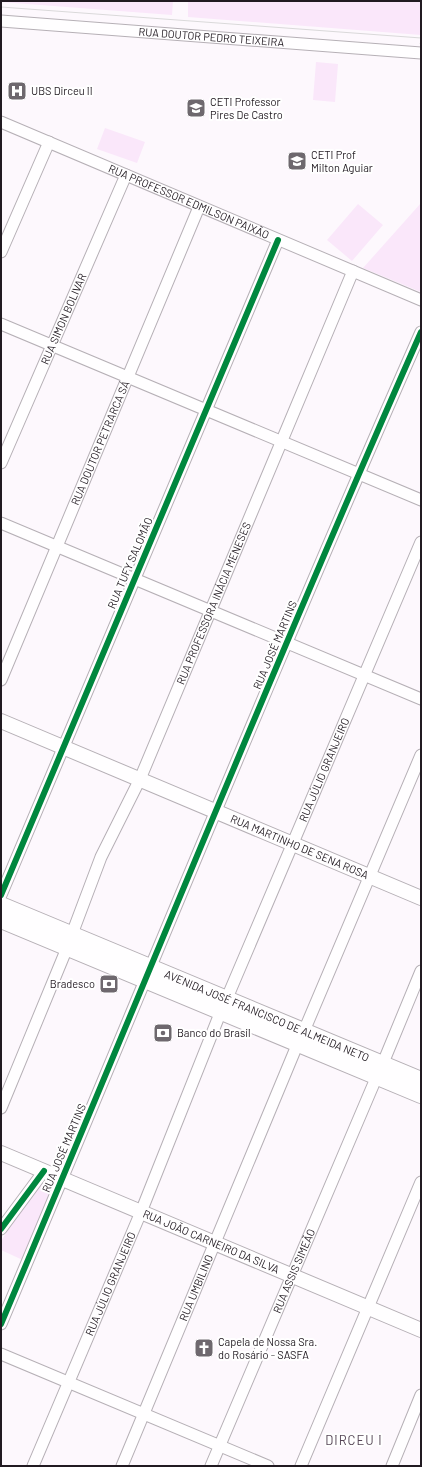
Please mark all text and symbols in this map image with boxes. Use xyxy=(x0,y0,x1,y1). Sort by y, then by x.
street label: RUA DOUTOR PEDRO TEIXEIRA xyxy=(138,24,285,49)
hospital icon: UBS Dirceu II xyxy=(6,80,28,102)
place label: UBS Dirceu II xyxy=(31,84,93,97)
place label: CETI Professor Pires De Castro xyxy=(210,95,283,121)
school or university icon: CETI Professor Pires De Castro xyxy=(185,97,207,119)
place label: CETI Prof Milton Aguiar xyxy=(311,148,373,174)
school or university icon: CETI Prof Milton Aguiar xyxy=(286,150,308,172)
street label: RUA PROFESSOR EDMILSON PAIXÃO xyxy=(107,161,272,241)
street label: RUA SIMON BOLIVAR xyxy=(38,271,89,366)
street label: RUA DOUTOR PETRARCA SÁ xyxy=(68,378,132,507)
street label: RUA TUFY SALOMÃO xyxy=(104,515,155,611)
street label: RUA PROFESSORA INÁCIA MENESES xyxy=(173,520,253,686)
street label: RUA JOSÉ MARTINS xyxy=(250,598,299,691)
street label: RUA JÚLIO GRANJEIRO xyxy=(296,715,352,824)
street label: RUA MARTINHO DE SENA ROSA xyxy=(229,812,371,881)
street label: AVENIDA JOSÉ FRANCISCO DE ALMEIDA NETO xyxy=(163,967,371,1064)
bank icon: Bradesco xyxy=(98,973,120,995)
place label: Bradesco xyxy=(50,977,95,990)
bank icon: Banco do Brasil xyxy=(152,1022,174,1044)
place label: Banco do Brasil xyxy=(177,1026,251,1039)
street label: RUA JOSÉ MARTINS xyxy=(39,1101,88,1194)
street label: RUA JOÃO CARNEIRO DA SILVA xyxy=(141,1207,282,1276)
street label: RUA ASSIS SIMEÃO xyxy=(270,1226,317,1315)
street label: RUA JÚLIO GRANJEIRO xyxy=(82,1229,138,1338)
street label: RUA UMBILINO xyxy=(176,1252,215,1323)
place label: Capela de Nossa Sra. do Rosário - SASFA xyxy=(218,1335,317,1361)
church icon: Capela de Nossa Sra. do Rosário - SASFA xyxy=(193,1337,215,1359)
district label: DIRCEU I xyxy=(325,1432,383,1448)

